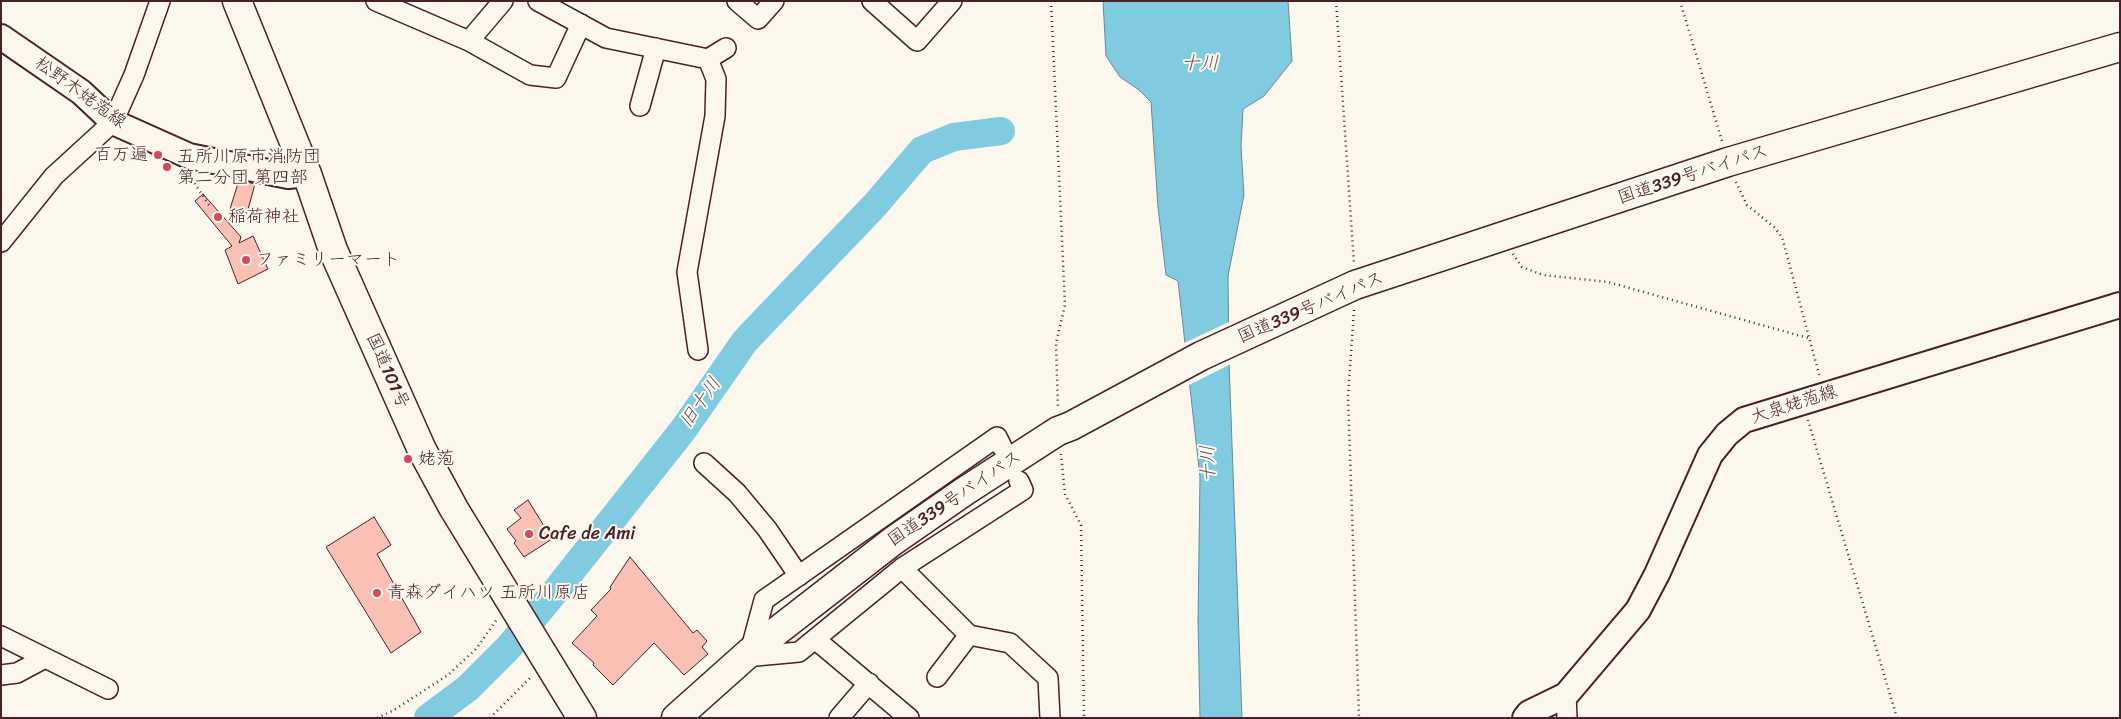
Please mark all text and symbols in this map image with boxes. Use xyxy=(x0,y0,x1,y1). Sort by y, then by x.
street label: 松野木姥萢線 xyxy=(30,53,130,133)
water label: 十川 xyxy=(1181,53,1219,75)
street label: 国道339号バイパス xyxy=(1615,140,1771,210)
place label: 百万遍 xyxy=(94,144,148,166)
place label: 五所川原市消防団 第二分団 第四部 xyxy=(177,146,321,188)
marker: 百万遍 xyxy=(152,149,164,161)
marker: 五所川原市消防団 第二分団 第四部 xyxy=(161,161,173,173)
place label: 稲荷神社 xyxy=(228,206,300,228)
marker: 稲荷神社 xyxy=(212,211,224,223)
place label: ファミリーマート xyxy=(256,249,400,271)
marker: ファミリーマート xyxy=(240,254,252,266)
street label: 国道339号バイパス xyxy=(1235,267,1387,349)
street label: 国道101号 xyxy=(361,330,413,412)
water label: 旧十川 xyxy=(675,373,727,433)
street label: 大泉姥萢線 xyxy=(1748,381,1840,429)
water label: 十川 xyxy=(1197,445,1221,483)
street label: 国道339号バイパス xyxy=(884,446,1026,552)
place label: 姥萢 xyxy=(418,448,454,470)
marker: 姥萢 xyxy=(402,453,414,465)
place label: Cafe de Ami xyxy=(539,523,635,545)
marker: Cafe de Ami xyxy=(523,528,535,540)
place label: 青森ダイハツ 五所川原店 xyxy=(387,582,590,604)
marker: 青森ダイハツ 五所川原店 xyxy=(371,587,383,599)

